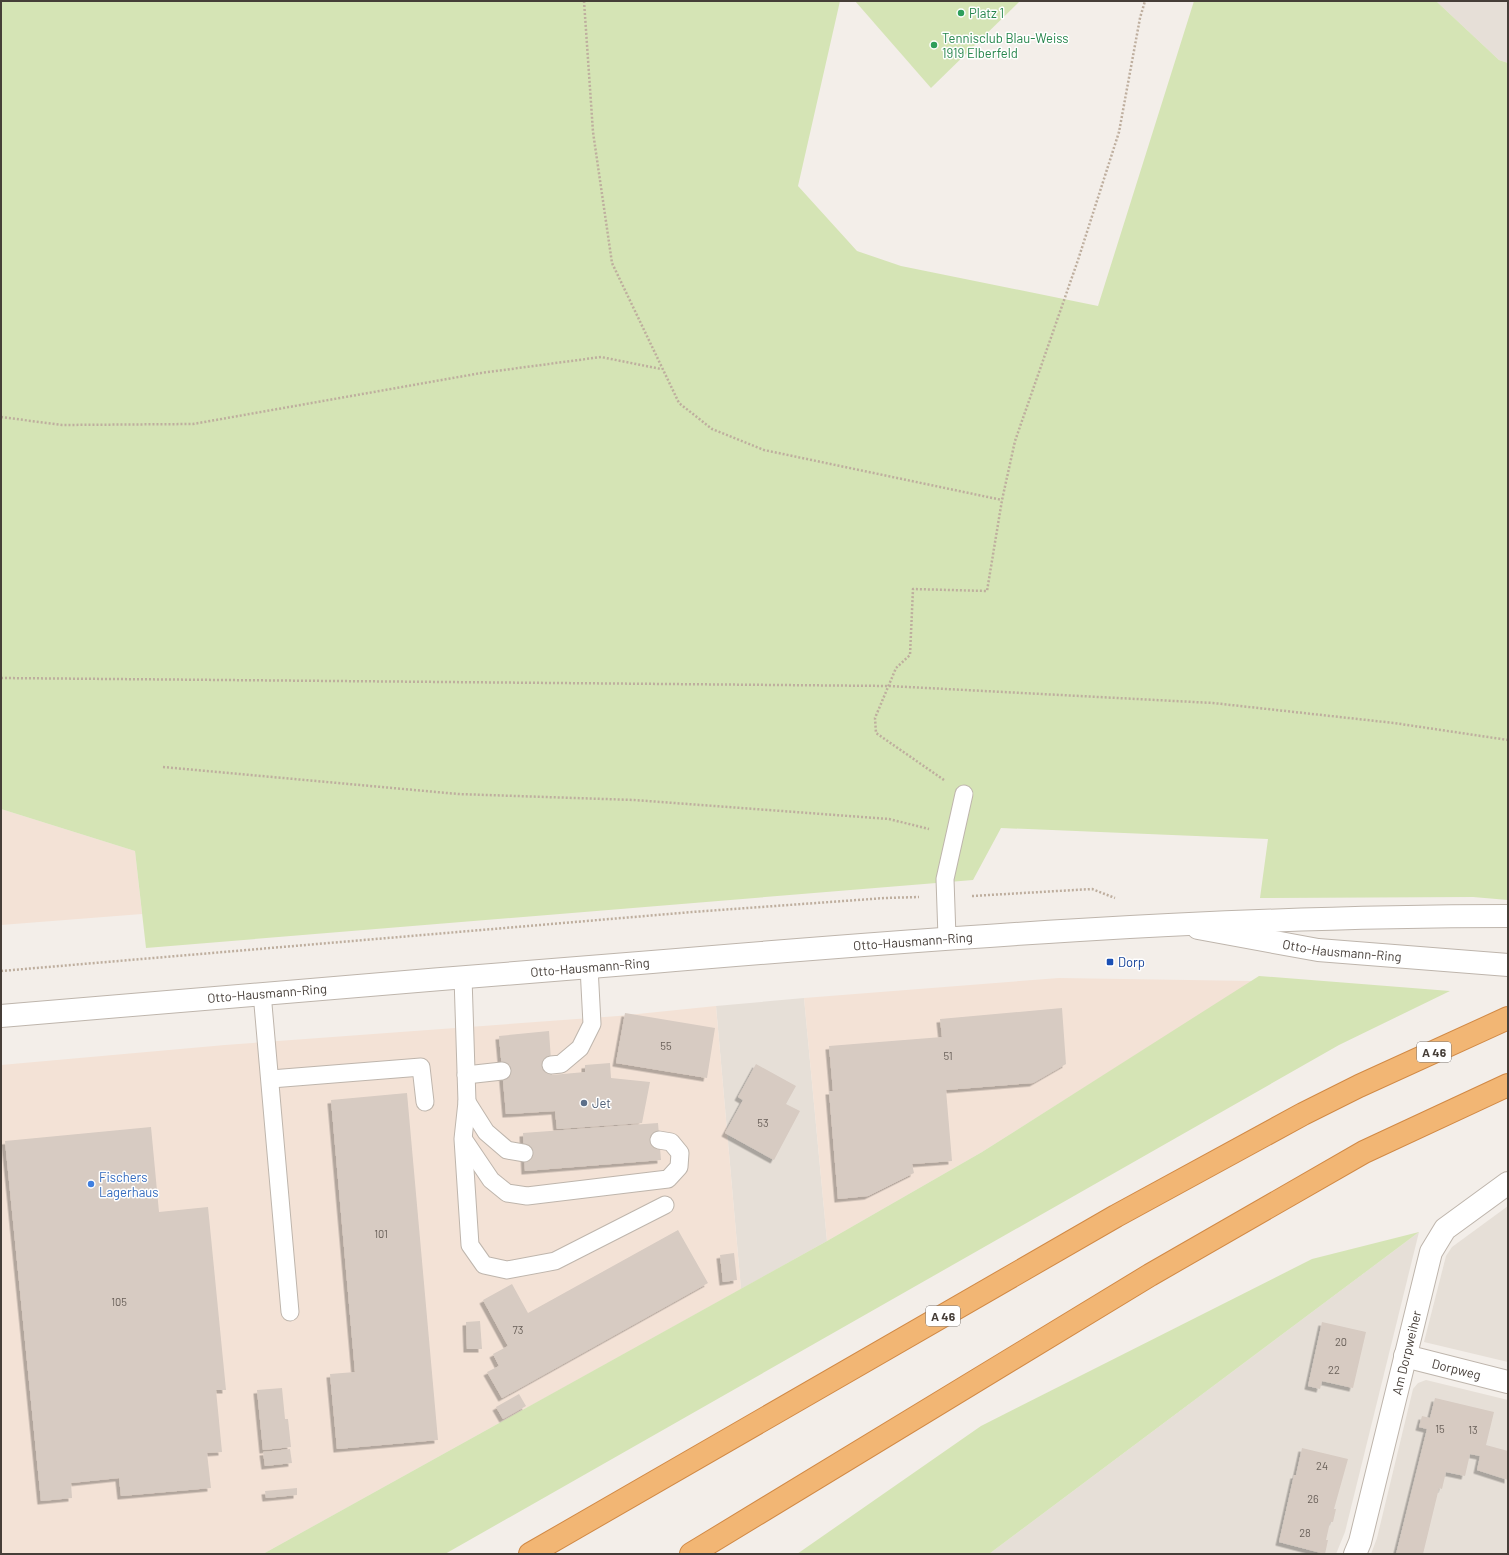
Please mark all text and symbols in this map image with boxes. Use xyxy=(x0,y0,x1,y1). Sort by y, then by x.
place label: Platz 1 xyxy=(969,5,1004,21)
marker: Platz 1 xyxy=(956,8,966,18)
place label: Tennisclub Blau-Weiss 1919 Elberfeld xyxy=(942,30,1069,61)
marker: Tennisclub Blau-Weiss 1919 Elberfeld xyxy=(929,40,939,50)
street label: Otto-Hausmann-Ring xyxy=(853,929,973,954)
street label: Otto-Hausmann-Ring xyxy=(1281,936,1402,965)
street label: Otto-Hausmann-Ring xyxy=(530,954,650,980)
place label: Dorp xyxy=(1118,954,1145,970)
marker: Dorp xyxy=(1105,957,1115,967)
street label: Otto-Hausmann-Ring xyxy=(207,980,327,1006)
house number: 55 xyxy=(660,1039,672,1052)
road number: A 46 xyxy=(1417,1042,1451,1062)
house number: 51 xyxy=(943,1049,953,1062)
place label: Jet xyxy=(592,1095,611,1111)
marker: Jet xyxy=(579,1098,589,1108)
house number: 53 xyxy=(757,1116,769,1129)
place label: Fischers Lagerhaus xyxy=(99,1169,159,1200)
marker: Fischers Lagerhaus xyxy=(86,1179,96,1189)
house number: 101 xyxy=(374,1227,388,1240)
house number: 105 xyxy=(111,1295,127,1308)
road number: A 46 xyxy=(926,1306,960,1326)
street label: Am Dorpweiher xyxy=(1388,1309,1424,1396)
house number: 73 xyxy=(513,1323,523,1336)
house number: 20 xyxy=(1335,1335,1347,1348)
street label: Dorpweg xyxy=(1430,1355,1483,1383)
house number: 22 xyxy=(1328,1363,1340,1376)
house number: 15 xyxy=(1435,1422,1445,1435)
house number: 13 xyxy=(1468,1423,1478,1436)
house number: 24 xyxy=(1316,1459,1328,1472)
house number: 26 xyxy=(1307,1492,1319,1505)
house number: 28 xyxy=(1299,1526,1311,1539)

